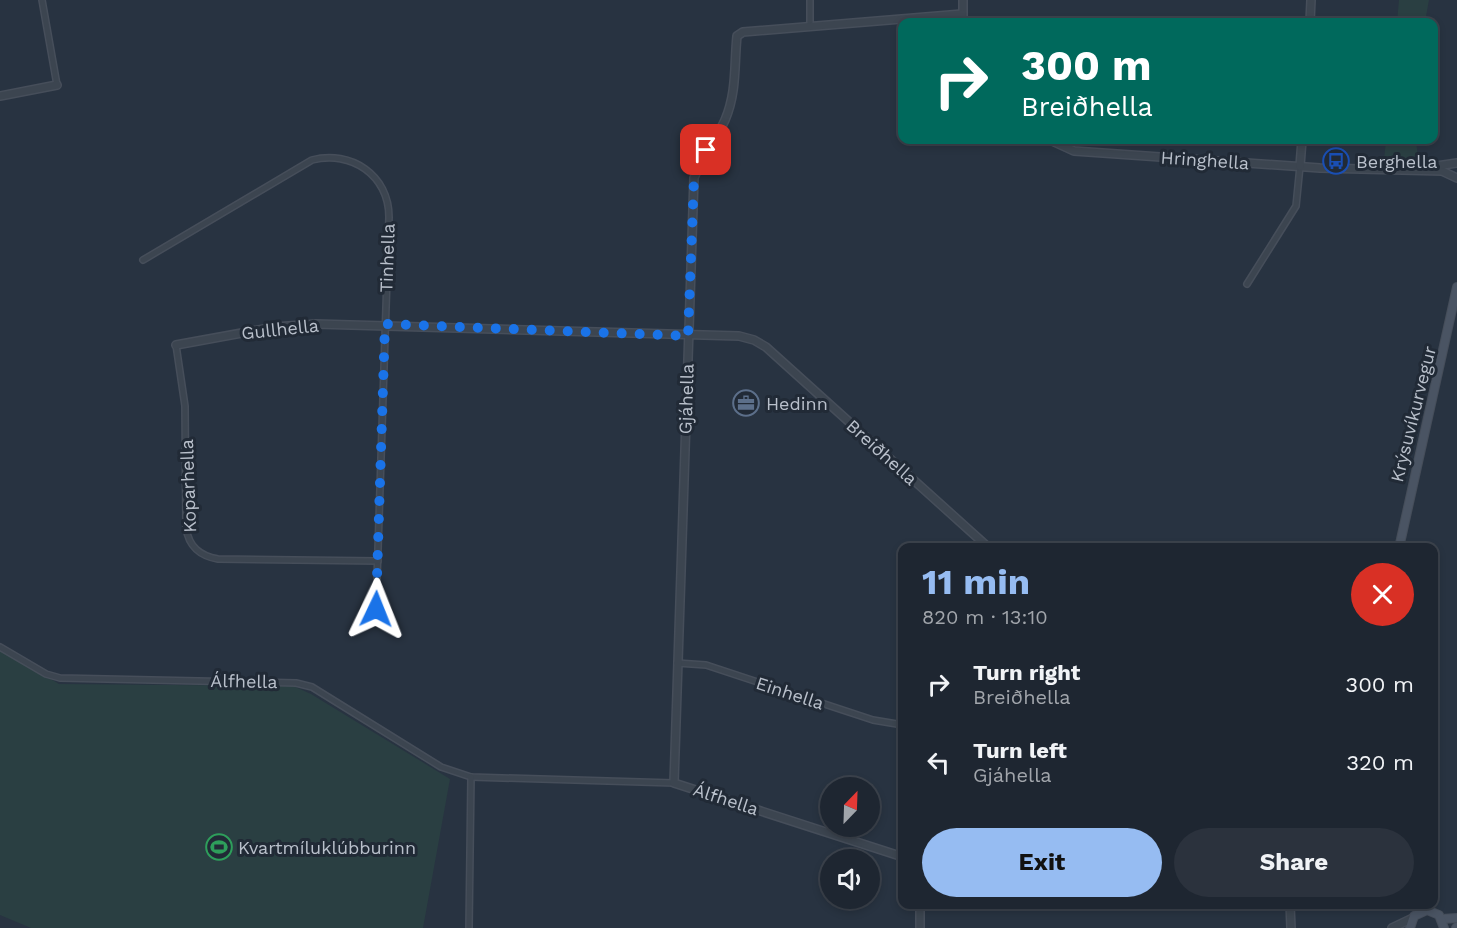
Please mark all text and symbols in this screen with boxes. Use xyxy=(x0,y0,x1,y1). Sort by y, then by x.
text: 300 m xyxy=(1021,41,1152,90)
icon: right xyxy=(922,42,1000,120)
text: Breiðhella xyxy=(1021,91,1153,123)
pin xyxy=(680,124,731,175)
icon: arrive xyxy=(689,133,722,166)
street label: Hringhella xyxy=(1160,146,1250,174)
bus stop icon: Berghella xyxy=(1321,146,1351,176)
place label: Berghella xyxy=(1356,151,1437,172)
street label: Tinhella xyxy=(375,223,399,293)
street label: Gullhella xyxy=(240,314,320,344)
street label: Krýsuvíkurvegur xyxy=(1386,344,1440,484)
street label: Gjáhella xyxy=(674,363,698,435)
office icon: Hedinn xyxy=(731,388,761,418)
place label: Hedinn xyxy=(766,393,828,414)
street label: Breiðhella xyxy=(842,415,922,489)
street label: Koparhella xyxy=(176,439,200,533)
text: 11 min xyxy=(922,561,1030,603)
button: close xyxy=(1351,563,1414,626)
position arrow xyxy=(344,577,408,641)
text: 820 m · 13:10 xyxy=(922,605,1048,629)
text: Turn right xyxy=(973,660,1080,685)
icon: right xyxy=(922,668,955,701)
street label: Álfhella xyxy=(210,670,278,692)
street label: Einhella xyxy=(753,672,827,714)
text: 300 m xyxy=(1345,672,1414,697)
text: Breiðhella xyxy=(973,685,1071,709)
text: Turn left xyxy=(973,738,1067,763)
icon: left xyxy=(922,746,955,779)
text: 320 m xyxy=(1346,750,1414,775)
text: Gjáhella xyxy=(973,763,1052,787)
north arrow xyxy=(820,777,880,837)
map controls xyxy=(820,777,880,909)
street label: Álfhella xyxy=(691,779,761,819)
button: Exit xyxy=(922,828,1162,897)
button: Share xyxy=(1174,828,1414,897)
sports icon: Kvartmíluklúbburinn xyxy=(204,832,234,862)
place label: Kvartmíluklúbburinn xyxy=(238,837,416,858)
button: sound xyxy=(820,849,880,909)

